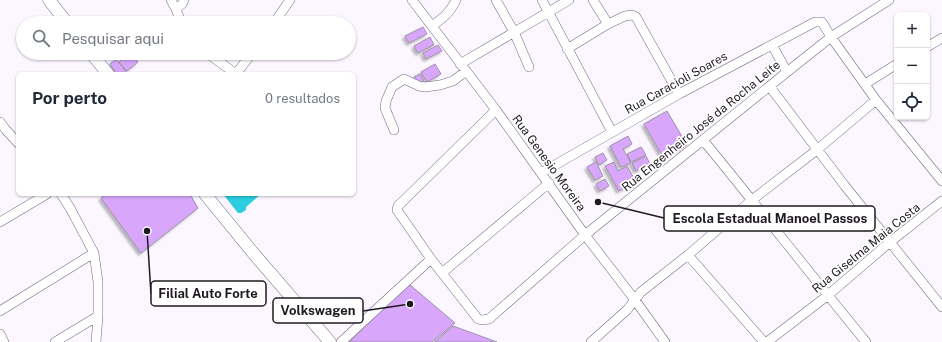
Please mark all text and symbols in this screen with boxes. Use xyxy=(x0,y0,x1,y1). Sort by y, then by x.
map controls xyxy=(894,12,930,120)
button: + xyxy=(894,12,930,48)
search box xyxy=(16,16,356,60)
icon: search xyxy=(30,27,52,49)
text: Pesquisar aqui xyxy=(62,30,164,47)
button: − xyxy=(894,48,930,84)
street label: Rua Caracioli Soares xyxy=(622,49,730,117)
street label: Rua Engenheiro José da Rocha Leite xyxy=(619,58,783,194)
button: locate xyxy=(894,84,930,120)
text: Por perto xyxy=(32,88,107,108)
text: 0 resultados xyxy=(265,91,340,106)
street label: Rua Genesio Moreira xyxy=(509,112,589,214)
street label: Rua Giselma Maia Costa xyxy=(809,200,923,296)
callout: Escola Estadual Manoel Passos xyxy=(664,206,875,231)
text: Escola Estadual Manoel Passos xyxy=(673,211,868,226)
callout: Filial Auto Forte xyxy=(151,281,266,306)
text: Filial Auto Forte xyxy=(158,286,258,301)
callout: Volkswagen xyxy=(273,298,363,323)
text: Volkswagen xyxy=(281,303,355,318)

